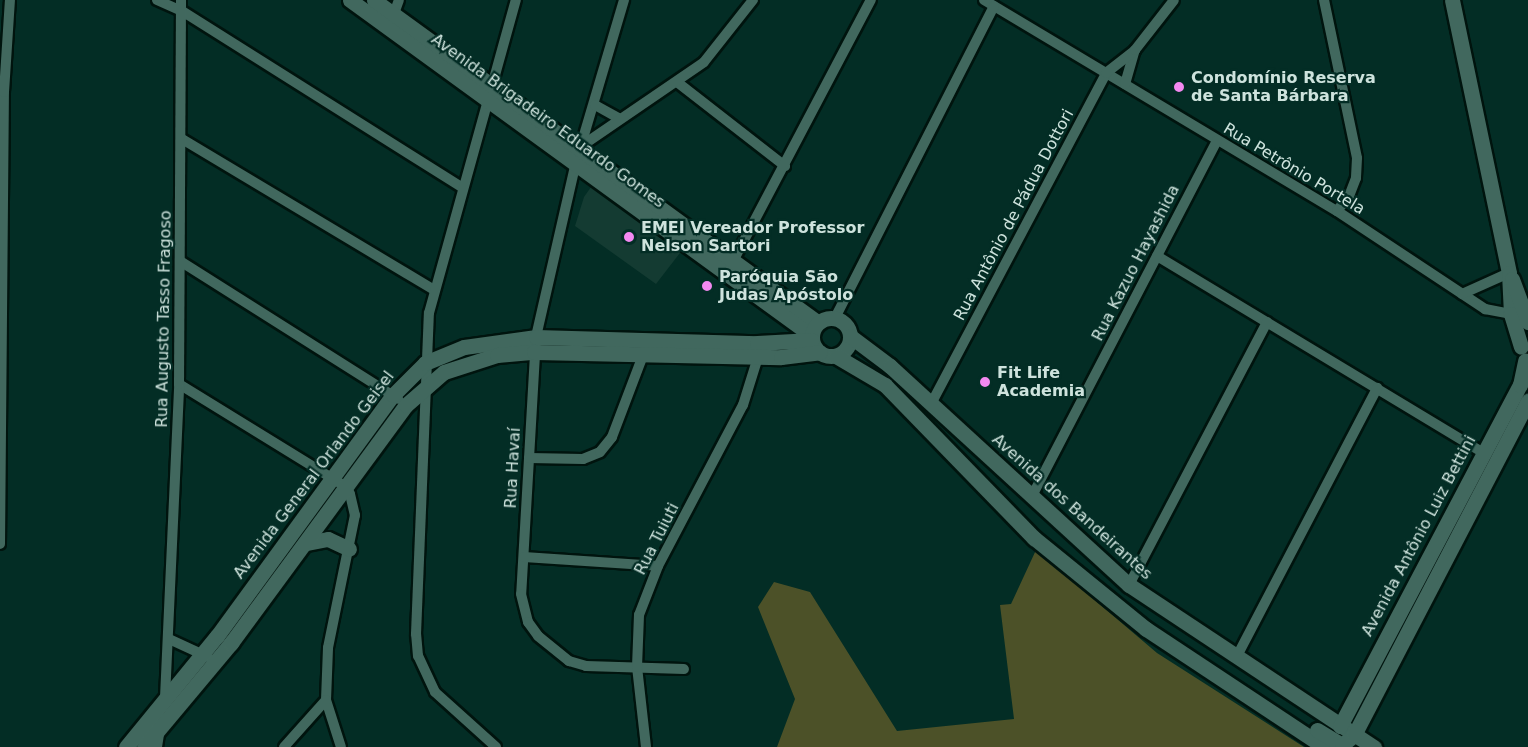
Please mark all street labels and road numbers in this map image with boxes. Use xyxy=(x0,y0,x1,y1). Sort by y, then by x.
street label: Avenida Brigadeiro Eduardo Gomes xyxy=(427,30,669,212)
street label: Rua Antônio de Pádua Dottori xyxy=(950,106,1078,324)
street label: Rua Petrônio Portela xyxy=(1220,119,1368,219)
street label: Rua Kazuo Hayashida xyxy=(1088,182,1184,344)
street label: Rua Augusto Tasso Fragoso xyxy=(153,210,175,428)
street label: Avenida General Orlando Geisel xyxy=(230,367,398,583)
street label: Rua Havaí xyxy=(501,427,525,509)
street label: Avenida dos Bandeirantes xyxy=(988,430,1156,584)
street label: Avenida Antônio Luiz Bettini xyxy=(1358,432,1480,640)
street label: Rua Tuiuti xyxy=(631,500,683,578)

